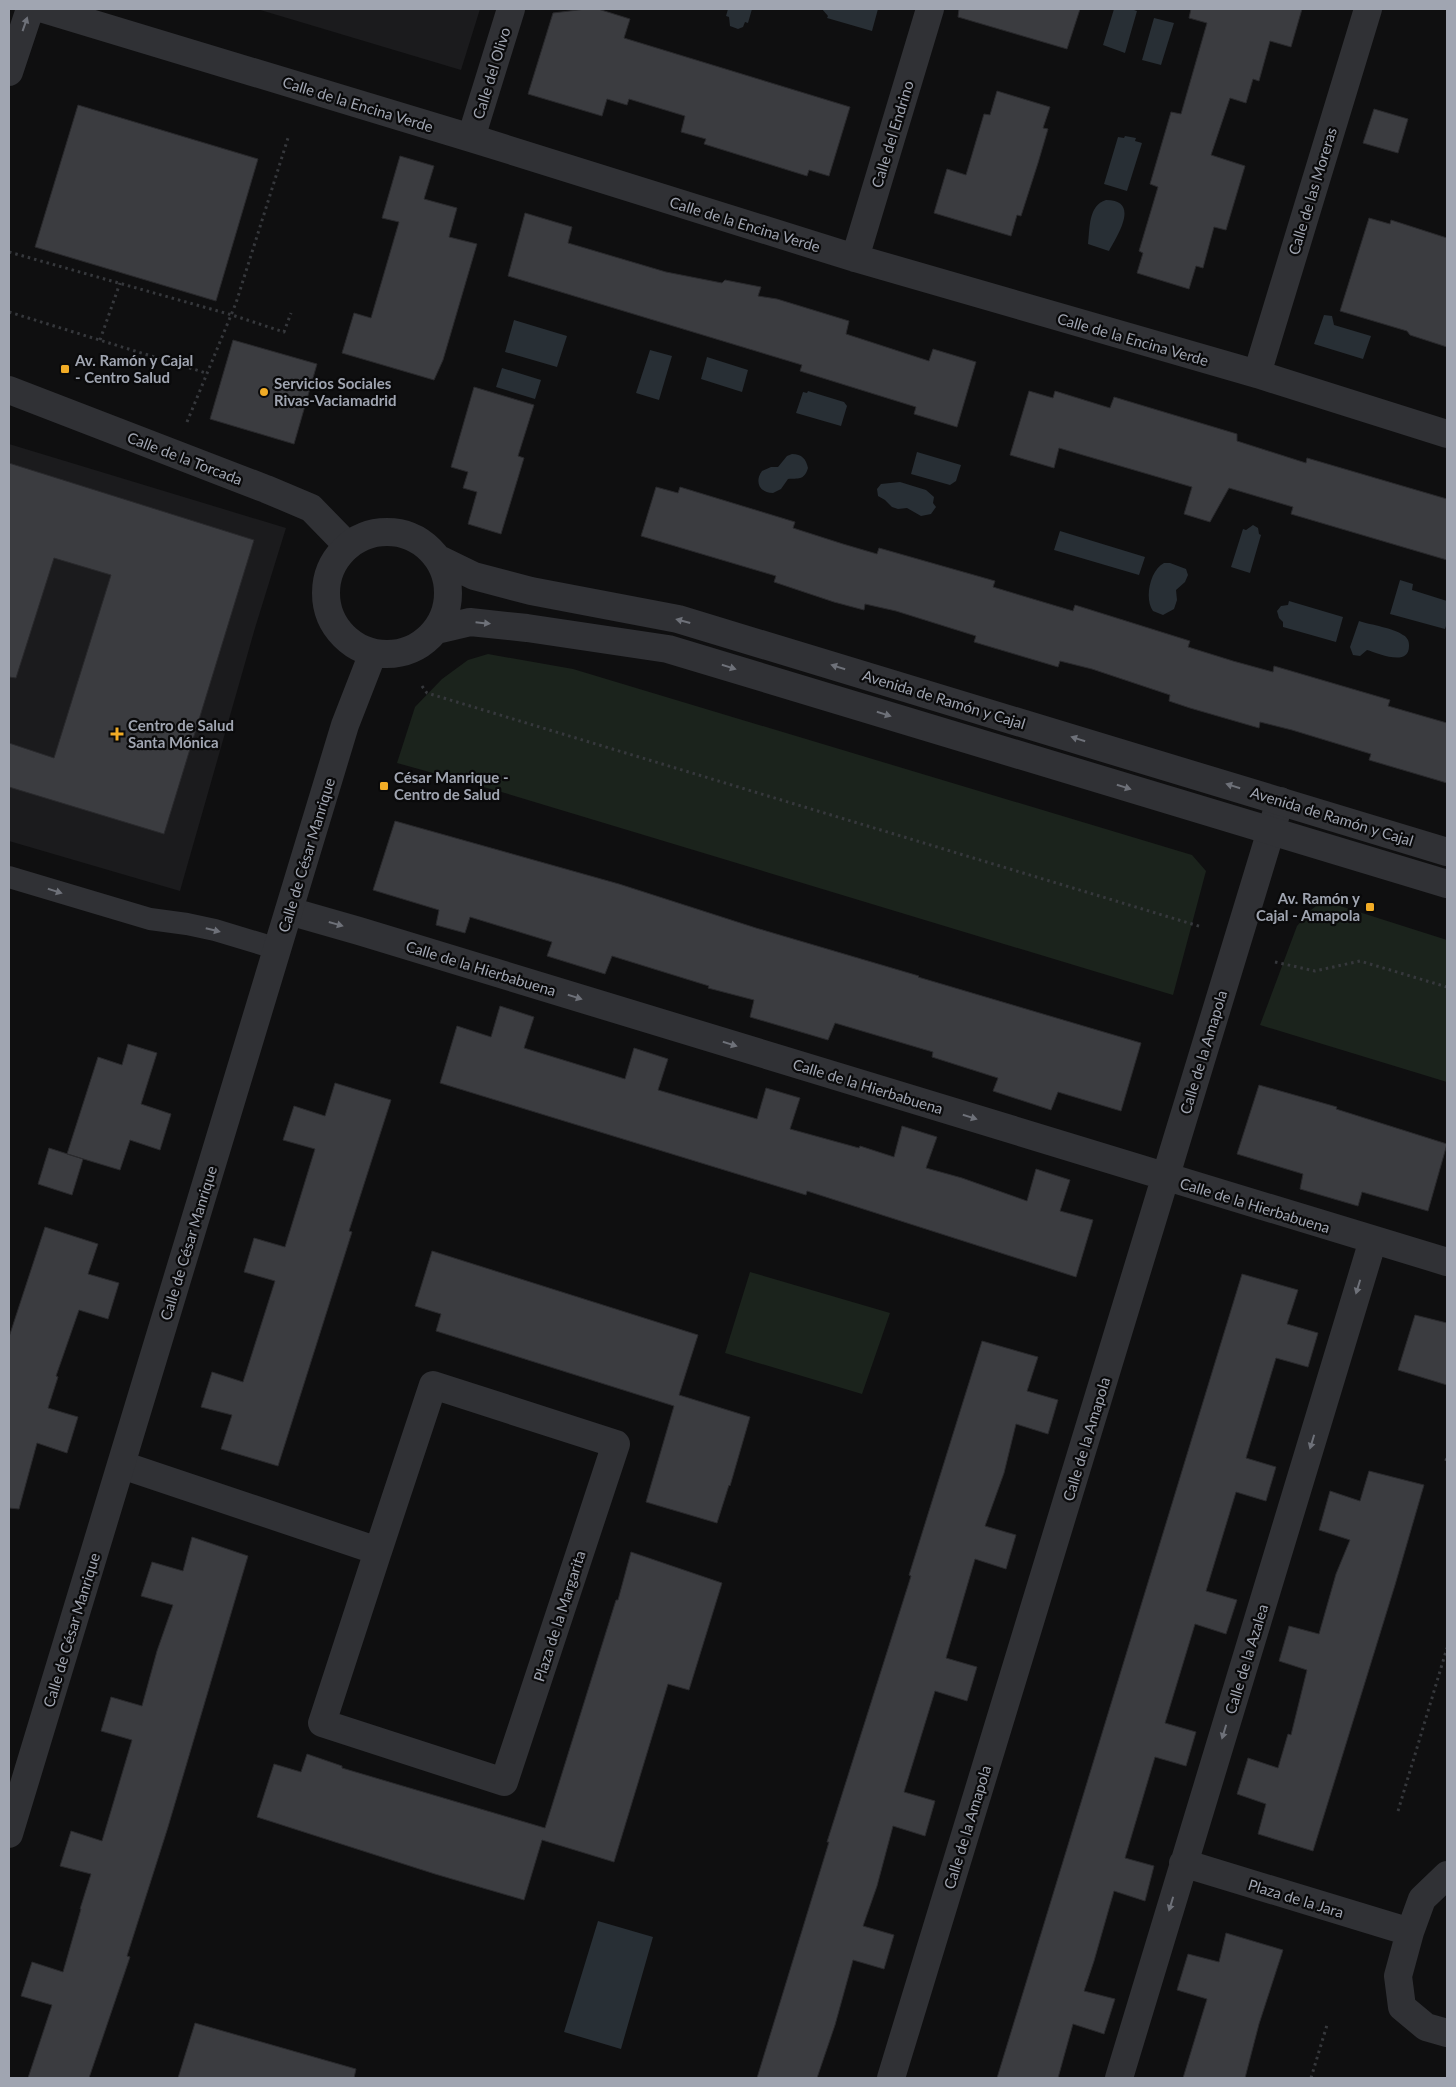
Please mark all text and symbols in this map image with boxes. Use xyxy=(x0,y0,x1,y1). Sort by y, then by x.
one-way arrow xyxy=(22,16,29,31)
street label: Calle del Olivo xyxy=(468,25,514,121)
street label: Calle de la Encina Verde xyxy=(281,73,436,135)
street label: Calle del Endrino xyxy=(867,78,917,190)
street label: Calle de las Moreras xyxy=(1284,125,1340,257)
street label: Calle de la Encina Verde xyxy=(668,193,823,255)
street label: Calle de la Encina Verde xyxy=(1055,309,1211,369)
place label: Av. Ramón y Cajal - Centro Salud xyxy=(74,351,193,386)
marker: Av. Ramón y Cajal - Centro Salud xyxy=(59,363,71,375)
place label: Servicios Sociales Rivas-Vaciamadrid xyxy=(274,374,397,409)
marker: Servicios Sociales Rivas-Vaciamadrid xyxy=(258,386,270,398)
street label: Calle de la Torcada xyxy=(125,428,245,488)
one-way arrow xyxy=(675,616,690,624)
one-way arrow xyxy=(476,620,492,628)
one-way arrow xyxy=(831,663,846,671)
one-way arrow xyxy=(722,664,737,672)
street label: Avenida de Ramón y Cajal xyxy=(860,666,1028,732)
one-way arrow xyxy=(877,711,892,719)
place label: Centro de Salud Santa Mónica xyxy=(128,716,234,751)
marker: Centro de Salud Santa Mónica xyxy=(110,727,124,741)
one-way arrow xyxy=(1070,735,1085,743)
place label: César Manrique - Centro de Salud xyxy=(394,768,509,803)
street label: Calle de César Manrique xyxy=(274,776,338,934)
marker: César Manrique - Centro de Salud xyxy=(378,780,390,792)
one-way arrow xyxy=(1226,782,1241,789)
one-way arrow xyxy=(1116,783,1131,791)
street label: Avenida de Ramón y Cajal xyxy=(1248,783,1416,849)
one-way arrow xyxy=(48,887,63,895)
place label: Av. Ramón y Cajal - Amapola xyxy=(1256,889,1360,924)
marker: Av. Ramón y Cajal - Amapola xyxy=(1364,901,1376,913)
one-way arrow xyxy=(328,921,343,929)
one-way arrow xyxy=(205,926,220,934)
street label: Calle de la Hierbabuena xyxy=(404,937,558,999)
street label: Calle de la Amapola xyxy=(1176,988,1230,1116)
one-way arrow xyxy=(568,993,583,1001)
one-way arrow xyxy=(723,1041,738,1049)
street label: Calle de la Hierbabuena xyxy=(791,1055,945,1117)
one-way arrow xyxy=(962,1114,977,1122)
street label: Calle de César Manrique xyxy=(156,1164,220,1322)
street label: Calle de la Hierbabuena xyxy=(1178,1174,1332,1236)
one-way arrow xyxy=(1354,1279,1362,1294)
street label: Calle de la Amapola xyxy=(1059,1375,1113,1503)
one-way arrow xyxy=(1307,1435,1315,1450)
street label: Plaza de la Margarita xyxy=(529,1548,589,1684)
street label: Calle de César Manrique xyxy=(39,1551,103,1709)
street label: Calle de la Azalea xyxy=(1221,1602,1271,1716)
one-way arrow xyxy=(1220,1725,1228,1740)
street label: Calle de la Amapola xyxy=(940,1763,994,1891)
street label: Plaza de la Jara xyxy=(1246,1875,1346,1921)
one-way arrow xyxy=(1166,1896,1174,1911)

